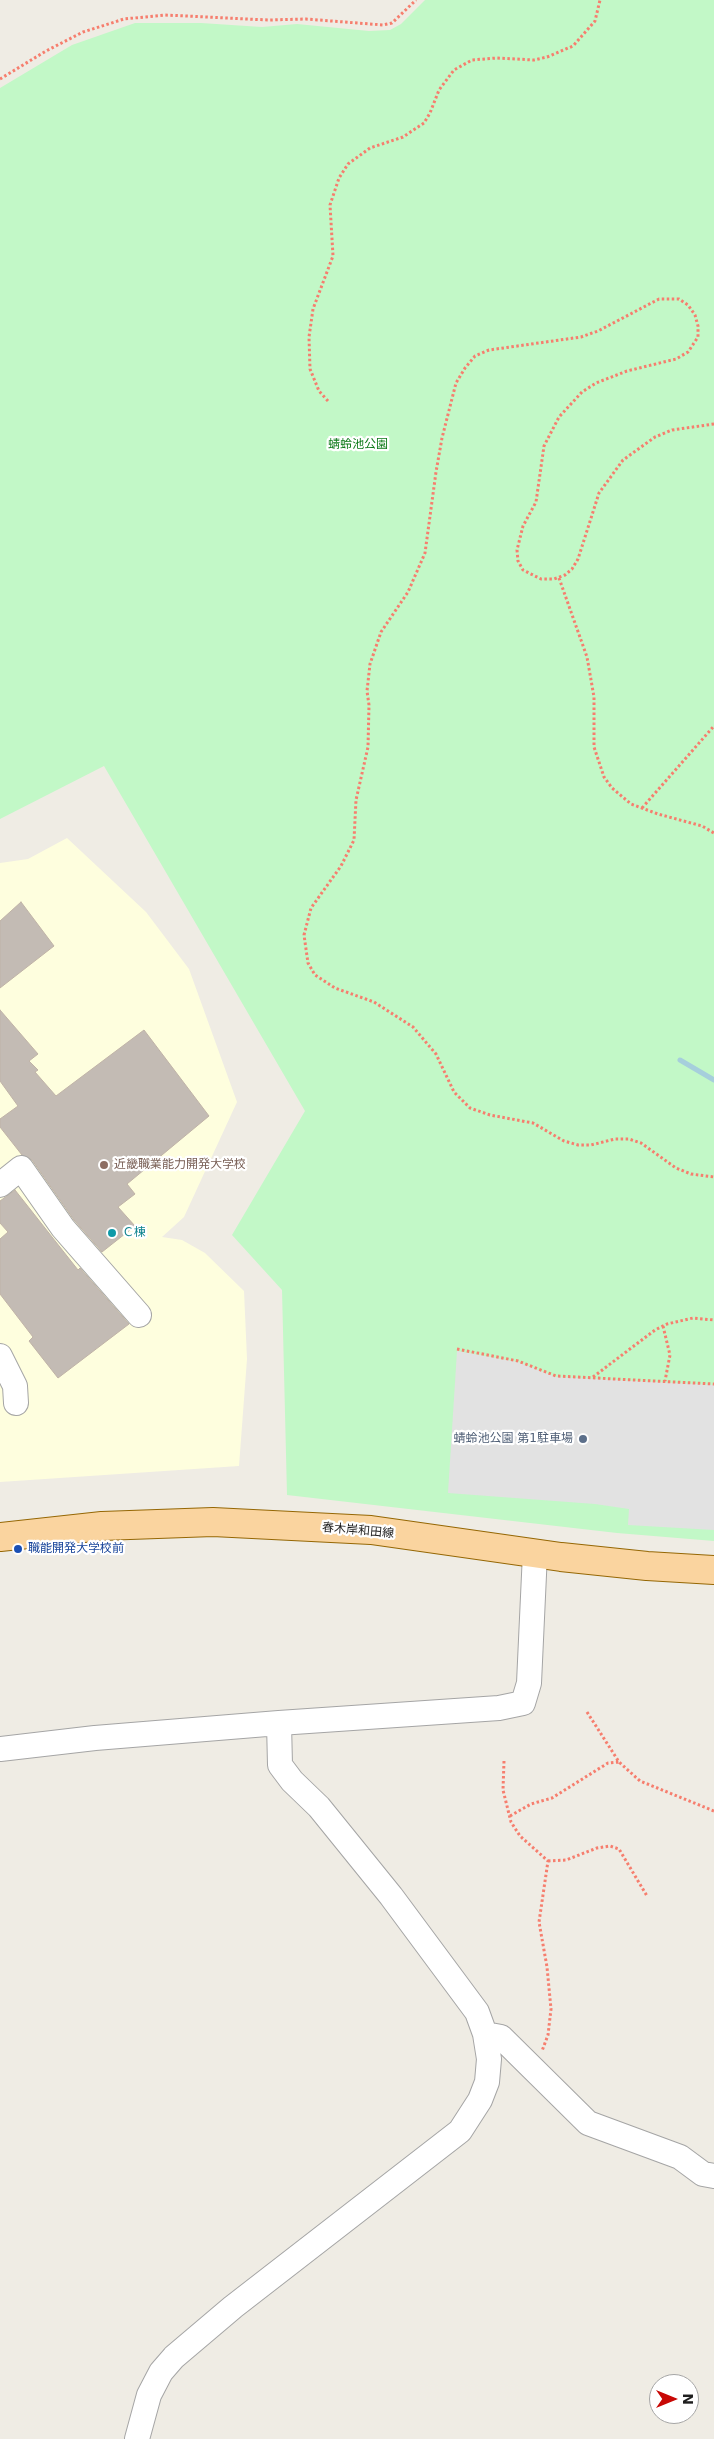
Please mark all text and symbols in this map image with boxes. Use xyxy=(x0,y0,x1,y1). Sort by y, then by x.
park label: 蜻蛉池公園 xyxy=(328,438,388,452)
place label: 近畿職業能力開発大学校 xyxy=(114,1158,246,1172)
marker: 近畿職業能力開発大学校 xyxy=(98,1159,110,1171)
place label: Ｃ棟 xyxy=(122,1226,146,1240)
marker: Ｃ棟 xyxy=(106,1227,118,1239)
place label: 蜻蛉池公園 第1駐車場 xyxy=(454,1432,573,1446)
marker: 蜻蛉池公園 第1駐車場 xyxy=(577,1433,589,1445)
street label: 春木岸和田線 xyxy=(322,1521,394,1541)
place label: 職能開発大学校前 xyxy=(28,1542,124,1556)
marker: 職能開発大学校前 xyxy=(12,1543,24,1555)
north arrow xyxy=(649,2374,699,2424)
text: N xyxy=(680,2393,696,2405)

